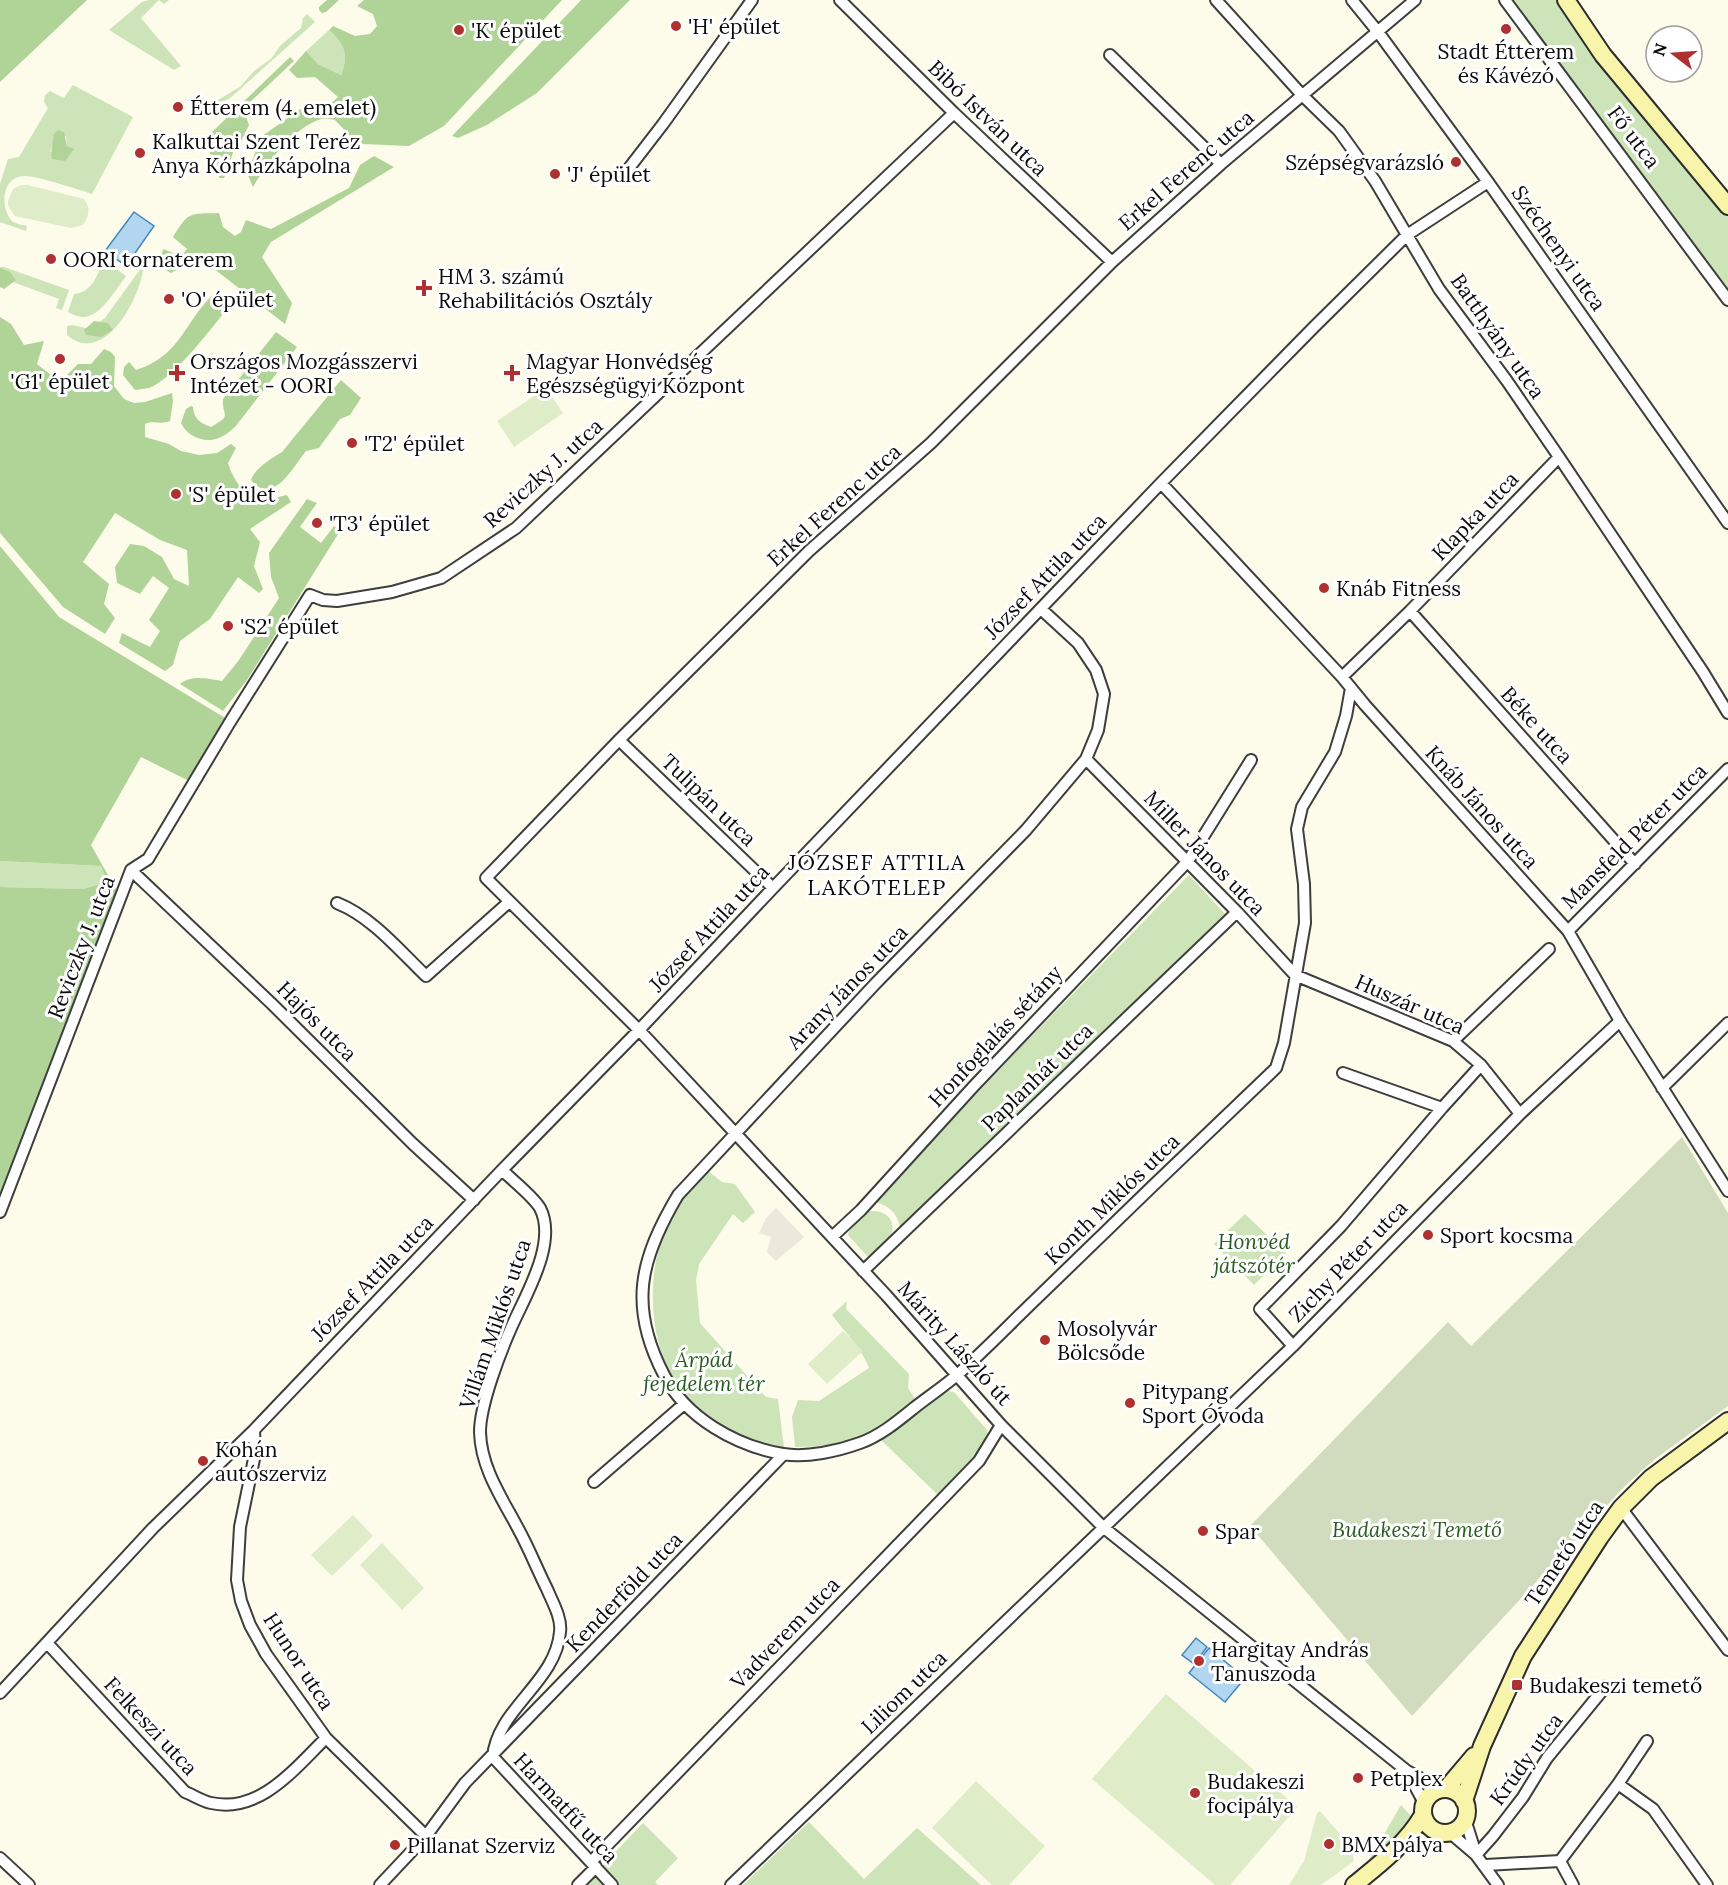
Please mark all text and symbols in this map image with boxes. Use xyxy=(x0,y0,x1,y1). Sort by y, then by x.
place label: 'H' épület xyxy=(688,13,781,40)
place label: 'K' épület xyxy=(471,17,562,44)
marker: 'H' épület xyxy=(669,19,683,33)
marker: Stadt Étterem és Kávézó xyxy=(1499,22,1513,36)
marker: 'K' épület xyxy=(452,23,466,37)
north arrow xyxy=(1644,24,1704,84)
place label: Stadt Étterem és Kávézó xyxy=(1438,38,1575,89)
text: N xyxy=(1648,41,1671,58)
street label: Bibó István utca xyxy=(923,54,1054,182)
place label: Étterem (4. emelet) xyxy=(190,94,376,121)
marker: Étterem (4. emelet) xyxy=(171,100,185,114)
street label: Fő utca xyxy=(1602,100,1666,174)
street label: Erkel Ferenc utca xyxy=(1113,104,1259,236)
place label: Kalkuttai Szent Teréz Anya Kórházkápolna xyxy=(151,128,360,179)
marker: Kalkuttai Szent Teréz Anya Kórházkápolna xyxy=(133,146,147,160)
place label: Szépségvarázsló xyxy=(1285,149,1444,176)
marker: Szépségvarázsló xyxy=(1449,155,1463,169)
place label: 'J' épület xyxy=(567,161,651,188)
marker: 'J' épület xyxy=(548,167,562,181)
street label: Széchenyi utca xyxy=(1506,180,1612,316)
place label: OORI tornaterem xyxy=(63,246,234,273)
marker: OORI tornaterem xyxy=(44,252,58,266)
place label: HM 3. számú Rehabilitációs Osztály xyxy=(438,263,652,314)
street label: Batthyány utca xyxy=(1445,268,1551,404)
marker: HM 3. számú Rehabilitációs Osztály xyxy=(415,279,433,297)
place label: 'O' épület xyxy=(181,286,274,313)
marker: 'O' épület xyxy=(162,292,176,306)
place label: Országos Mozgásszervi Intézet - OORI xyxy=(190,348,418,399)
place label: Magyar Honvédség Egészségügyi Központ xyxy=(526,348,746,399)
marker: 'G1' épület xyxy=(53,352,67,366)
marker: Országos Mozgásszervi Intézet - OORI xyxy=(168,364,186,382)
marker: Magyar Honvédség Egészségügyi Központ xyxy=(503,364,521,382)
place label: 'G1' épület xyxy=(10,368,111,395)
street label: Reviczky J. utca xyxy=(478,412,608,534)
place label: 'T2' épület xyxy=(364,430,465,457)
marker: 'T2' épület xyxy=(345,436,359,450)
street label: Erkel Ferenc utca xyxy=(762,438,907,572)
street label: Klapka utca xyxy=(1426,466,1524,566)
place label: 'S' épület xyxy=(188,481,277,508)
marker: 'S' épület xyxy=(169,487,183,501)
street label: József Attila utca xyxy=(977,507,1112,645)
place label: 'T3' épület xyxy=(329,510,431,537)
marker: 'T3' épület xyxy=(310,516,324,530)
place label: Knáb Fitness xyxy=(1336,575,1461,602)
marker: Knáb Fitness xyxy=(1317,581,1331,595)
place label: 'S2' épület xyxy=(240,613,340,640)
marker: 'S2' épület xyxy=(221,619,235,633)
street label: Béke utca xyxy=(1495,681,1579,769)
street label: Knáb János utca xyxy=(1419,740,1545,874)
street label: Tulipán utca xyxy=(656,748,762,852)
street label: Mansfeld Péter utca xyxy=(1555,757,1713,915)
street label: Miller János utca xyxy=(1138,785,1272,921)
district label: JÓZSEF ATTILA LAKÓTELEP xyxy=(787,848,966,901)
street label: József Attila utca xyxy=(642,859,775,998)
street label: Reviczky J. utca xyxy=(41,871,121,1022)
street label: Arany János utca xyxy=(780,919,914,1056)
street label: Honfoglalás sétány xyxy=(922,959,1068,1113)
street label: Huszár utca xyxy=(1351,968,1469,1040)
street label: Hajós utca xyxy=(271,975,363,1067)
street label: Paplanhát utca xyxy=(976,1017,1099,1137)
street label: Konth Miklós utca xyxy=(1039,1128,1185,1270)
street label: Zichy Péter utca xyxy=(1283,1194,1413,1328)
street label: József Attila utca xyxy=(304,1209,439,1347)
place label: Sport kocsma xyxy=(1440,1222,1574,1249)
park label: Honvéd játszótér xyxy=(1210,1228,1296,1279)
marker: Sport kocsma xyxy=(1421,1228,1435,1242)
street label: Villám Miklós utca xyxy=(453,1235,537,1414)
street label: Márity László út xyxy=(892,1275,1019,1411)
place label: Mosolyvár Bölcsőde xyxy=(1057,1315,1157,1366)
marker: Mosolyvár Bölcsőde xyxy=(1038,1333,1052,1347)
park label: Árpád fejedelem tér xyxy=(640,1346,765,1397)
place label: Pitypang Sport Óvoda xyxy=(1142,1378,1265,1429)
marker: Pitypang Sport Óvoda xyxy=(1123,1396,1137,1410)
place label: Kohán autószerviz xyxy=(215,1436,327,1487)
marker: Kohán autószerviz xyxy=(196,1454,210,1468)
street label: Temető utca xyxy=(1519,1495,1609,1611)
park label: Budakeszi Temető xyxy=(1332,1516,1502,1543)
place label: Spar xyxy=(1215,1518,1259,1545)
marker: Spar xyxy=(1196,1524,1210,1538)
street label: Kenderföld utca xyxy=(560,1526,688,1658)
street label: Vadverem utca xyxy=(724,1571,845,1695)
street label: Hunor utca xyxy=(258,1607,341,1715)
place label: Hargitay András Tanuszoda xyxy=(1211,1636,1369,1687)
street label: Liliom utca xyxy=(855,1644,953,1740)
marker: Hargitay András Tanuszoda xyxy=(1192,1654,1206,1668)
street label: Felkeszi utca xyxy=(98,1671,204,1781)
place label: Budakeszi temető xyxy=(1529,1672,1702,1699)
marker: Budakeszi temető xyxy=(1510,1678,1524,1692)
street label: Krúdy utca xyxy=(1483,1707,1569,1810)
street label: Harmatfű utca xyxy=(508,1747,624,1869)
place label: Petplex xyxy=(1370,1765,1443,1792)
place label: Budakeszi focipálya xyxy=(1207,1768,1305,1819)
marker: Petplex xyxy=(1351,1771,1365,1785)
marker: Budakeszi focipálya xyxy=(1188,1786,1202,1800)
place label: BMX pálya xyxy=(1341,1831,1443,1858)
place label: Pillanat Szerviz xyxy=(407,1832,555,1859)
marker: BMX pálya xyxy=(1322,1837,1336,1851)
marker: Pillanat Szerviz xyxy=(388,1838,402,1852)

